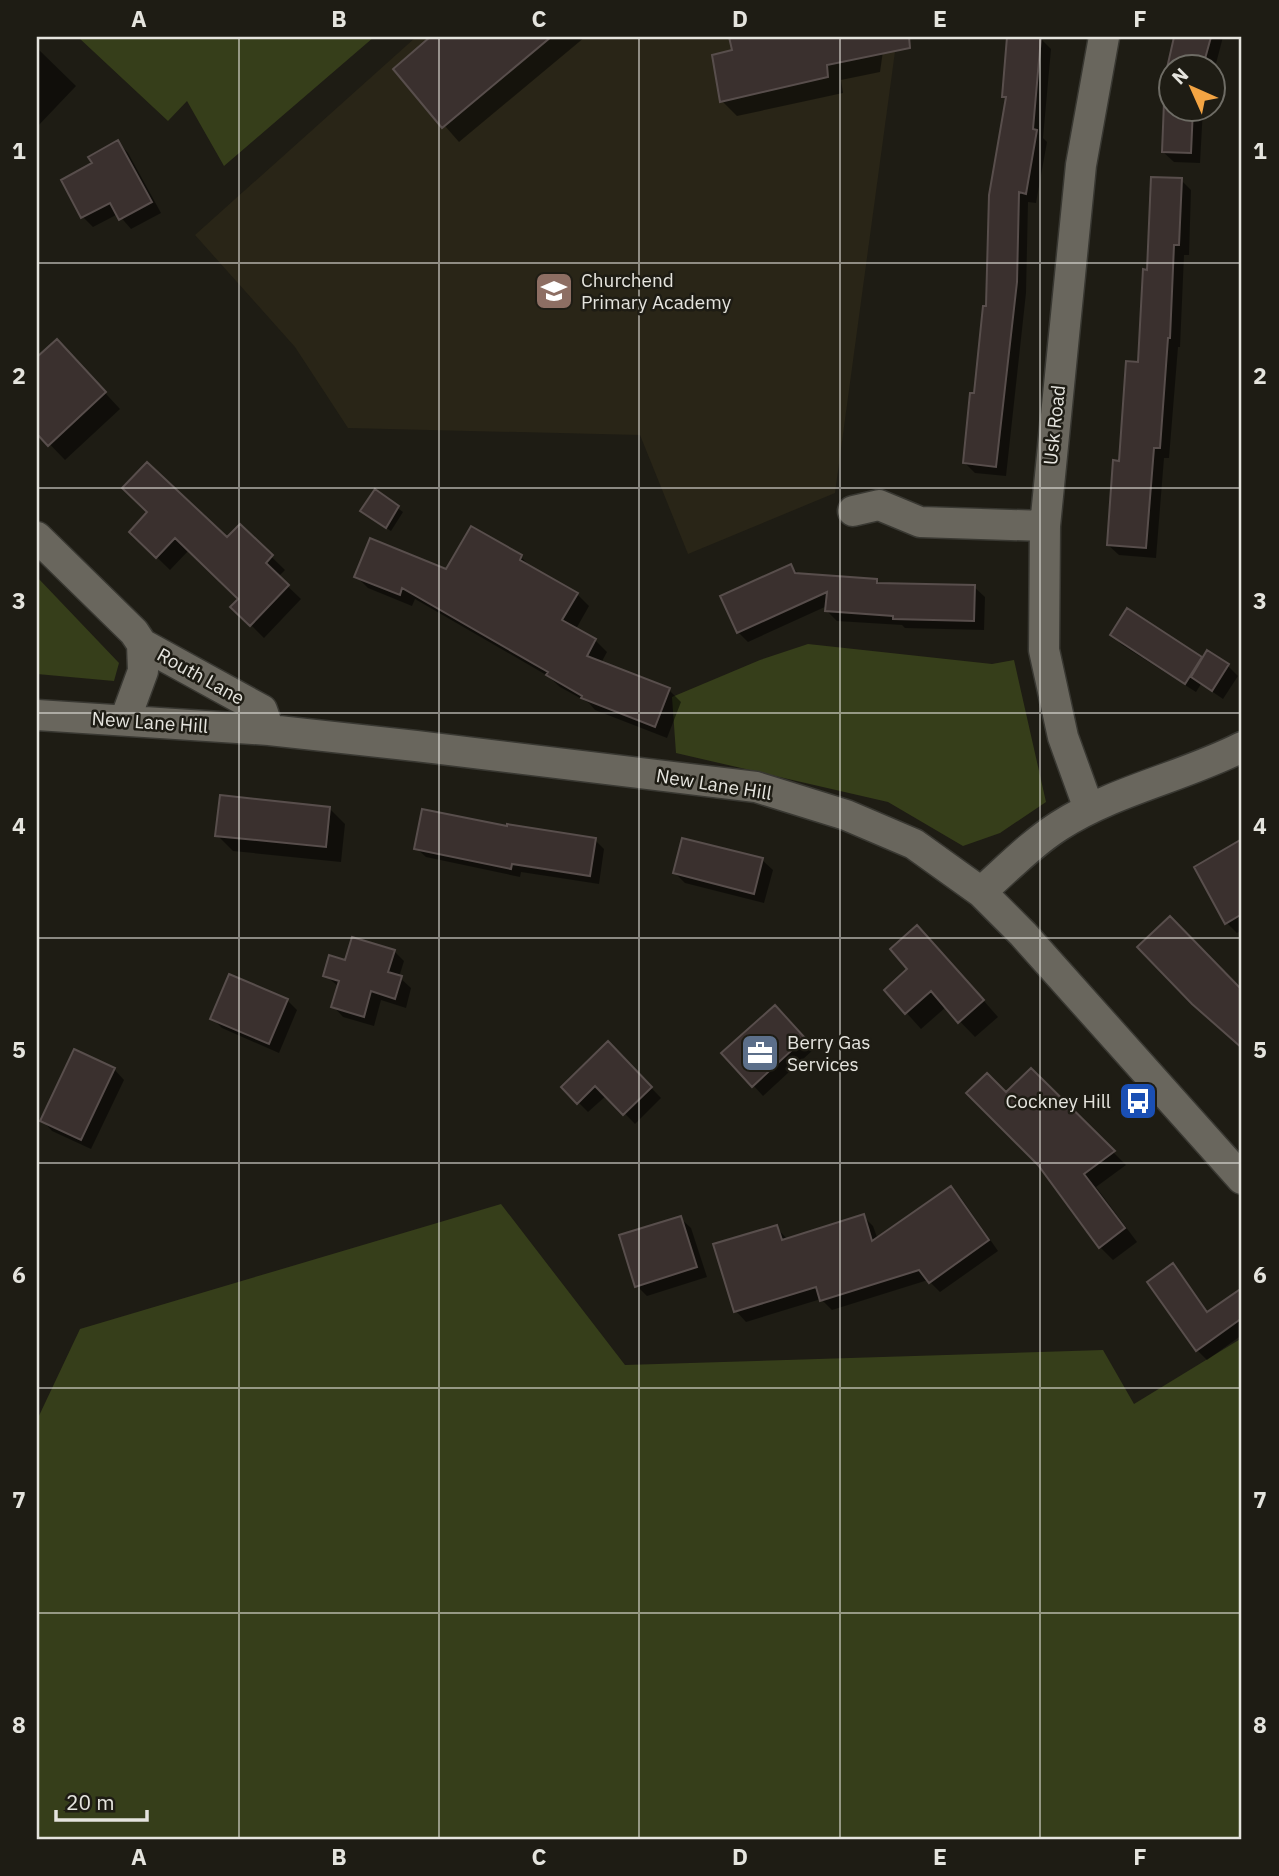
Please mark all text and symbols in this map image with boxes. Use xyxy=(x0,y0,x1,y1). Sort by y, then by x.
text: A xyxy=(131,3,147,33)
text: B xyxy=(331,3,347,33)
text: C xyxy=(532,3,547,33)
text: D xyxy=(732,3,748,33)
text: E xyxy=(933,3,947,33)
text: F xyxy=(1133,3,1147,33)
north arrow xyxy=(1156,52,1226,122)
text: N xyxy=(1167,63,1193,89)
text: 1 xyxy=(12,135,26,165)
text: 1 xyxy=(1253,135,1267,165)
place label: Churchend Primary Academy xyxy=(581,268,732,314)
school or university icon: Churchend Primary Academy xyxy=(533,270,575,312)
text: 2 xyxy=(12,360,26,390)
text: 2 xyxy=(1253,360,1267,390)
street label: Usk Road xyxy=(1038,384,1070,466)
text: 3 xyxy=(12,585,26,615)
text: 3 xyxy=(1253,585,1267,615)
street label: Routh Lane xyxy=(153,642,249,710)
street label: New Lane Hill xyxy=(91,706,209,738)
street label: New Lane Hill xyxy=(655,763,773,805)
text: 4 xyxy=(12,810,26,840)
text: 4 xyxy=(1253,810,1267,840)
place label: Berry Gas Services xyxy=(787,1030,871,1076)
office icon: Berry Gas Services xyxy=(739,1032,781,1074)
text: 5 xyxy=(12,1034,26,1064)
text: 5 xyxy=(1253,1034,1267,1064)
bus stop icon: Cockney Hill xyxy=(1117,1080,1159,1122)
place label: Cockney Hill xyxy=(1005,1089,1111,1113)
text: 6 xyxy=(12,1259,26,1289)
text: 6 xyxy=(1253,1259,1267,1289)
text: 7 xyxy=(12,1484,26,1514)
text: 7 xyxy=(1253,1484,1267,1514)
text: 8 xyxy=(12,1709,26,1739)
text: 8 xyxy=(1253,1709,1267,1739)
scale bar xyxy=(56,1778,147,1822)
text: 20 m xyxy=(66,1788,115,1816)
text: A xyxy=(131,1841,147,1871)
text: B xyxy=(331,1841,347,1871)
text: C xyxy=(532,1841,547,1871)
text: D xyxy=(732,1841,748,1871)
text: E xyxy=(933,1841,947,1871)
text: F xyxy=(1133,1841,1147,1871)

